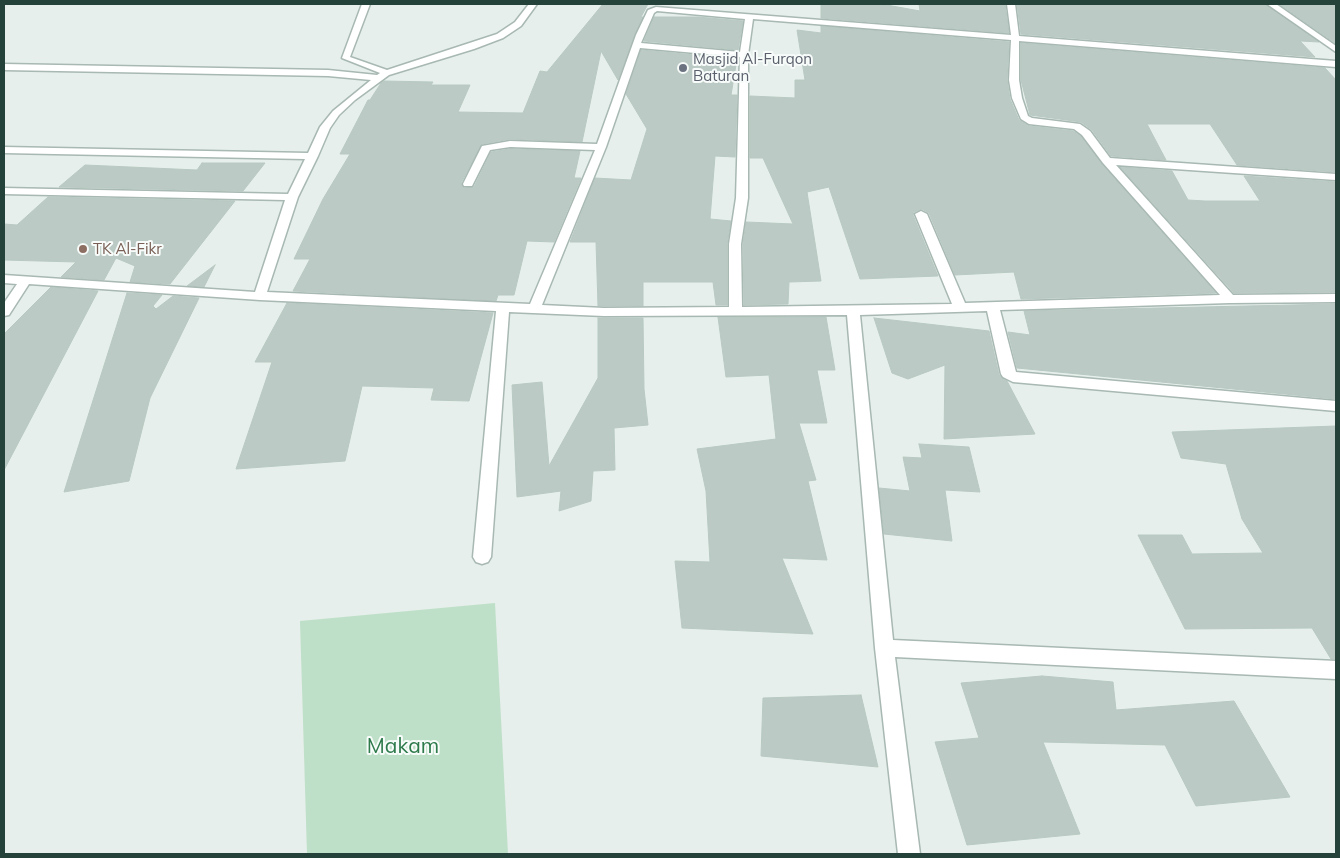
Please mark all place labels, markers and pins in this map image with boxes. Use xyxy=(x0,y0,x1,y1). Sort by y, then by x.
place label: Masjid Al-Furqon Baturan xyxy=(693,50,812,85)
marker: Masjid Al-Furqon Baturan xyxy=(677,62,689,74)
place label: TK Al-Fikr xyxy=(93,240,162,258)
marker: TK Al-Fikr xyxy=(77,243,89,255)

